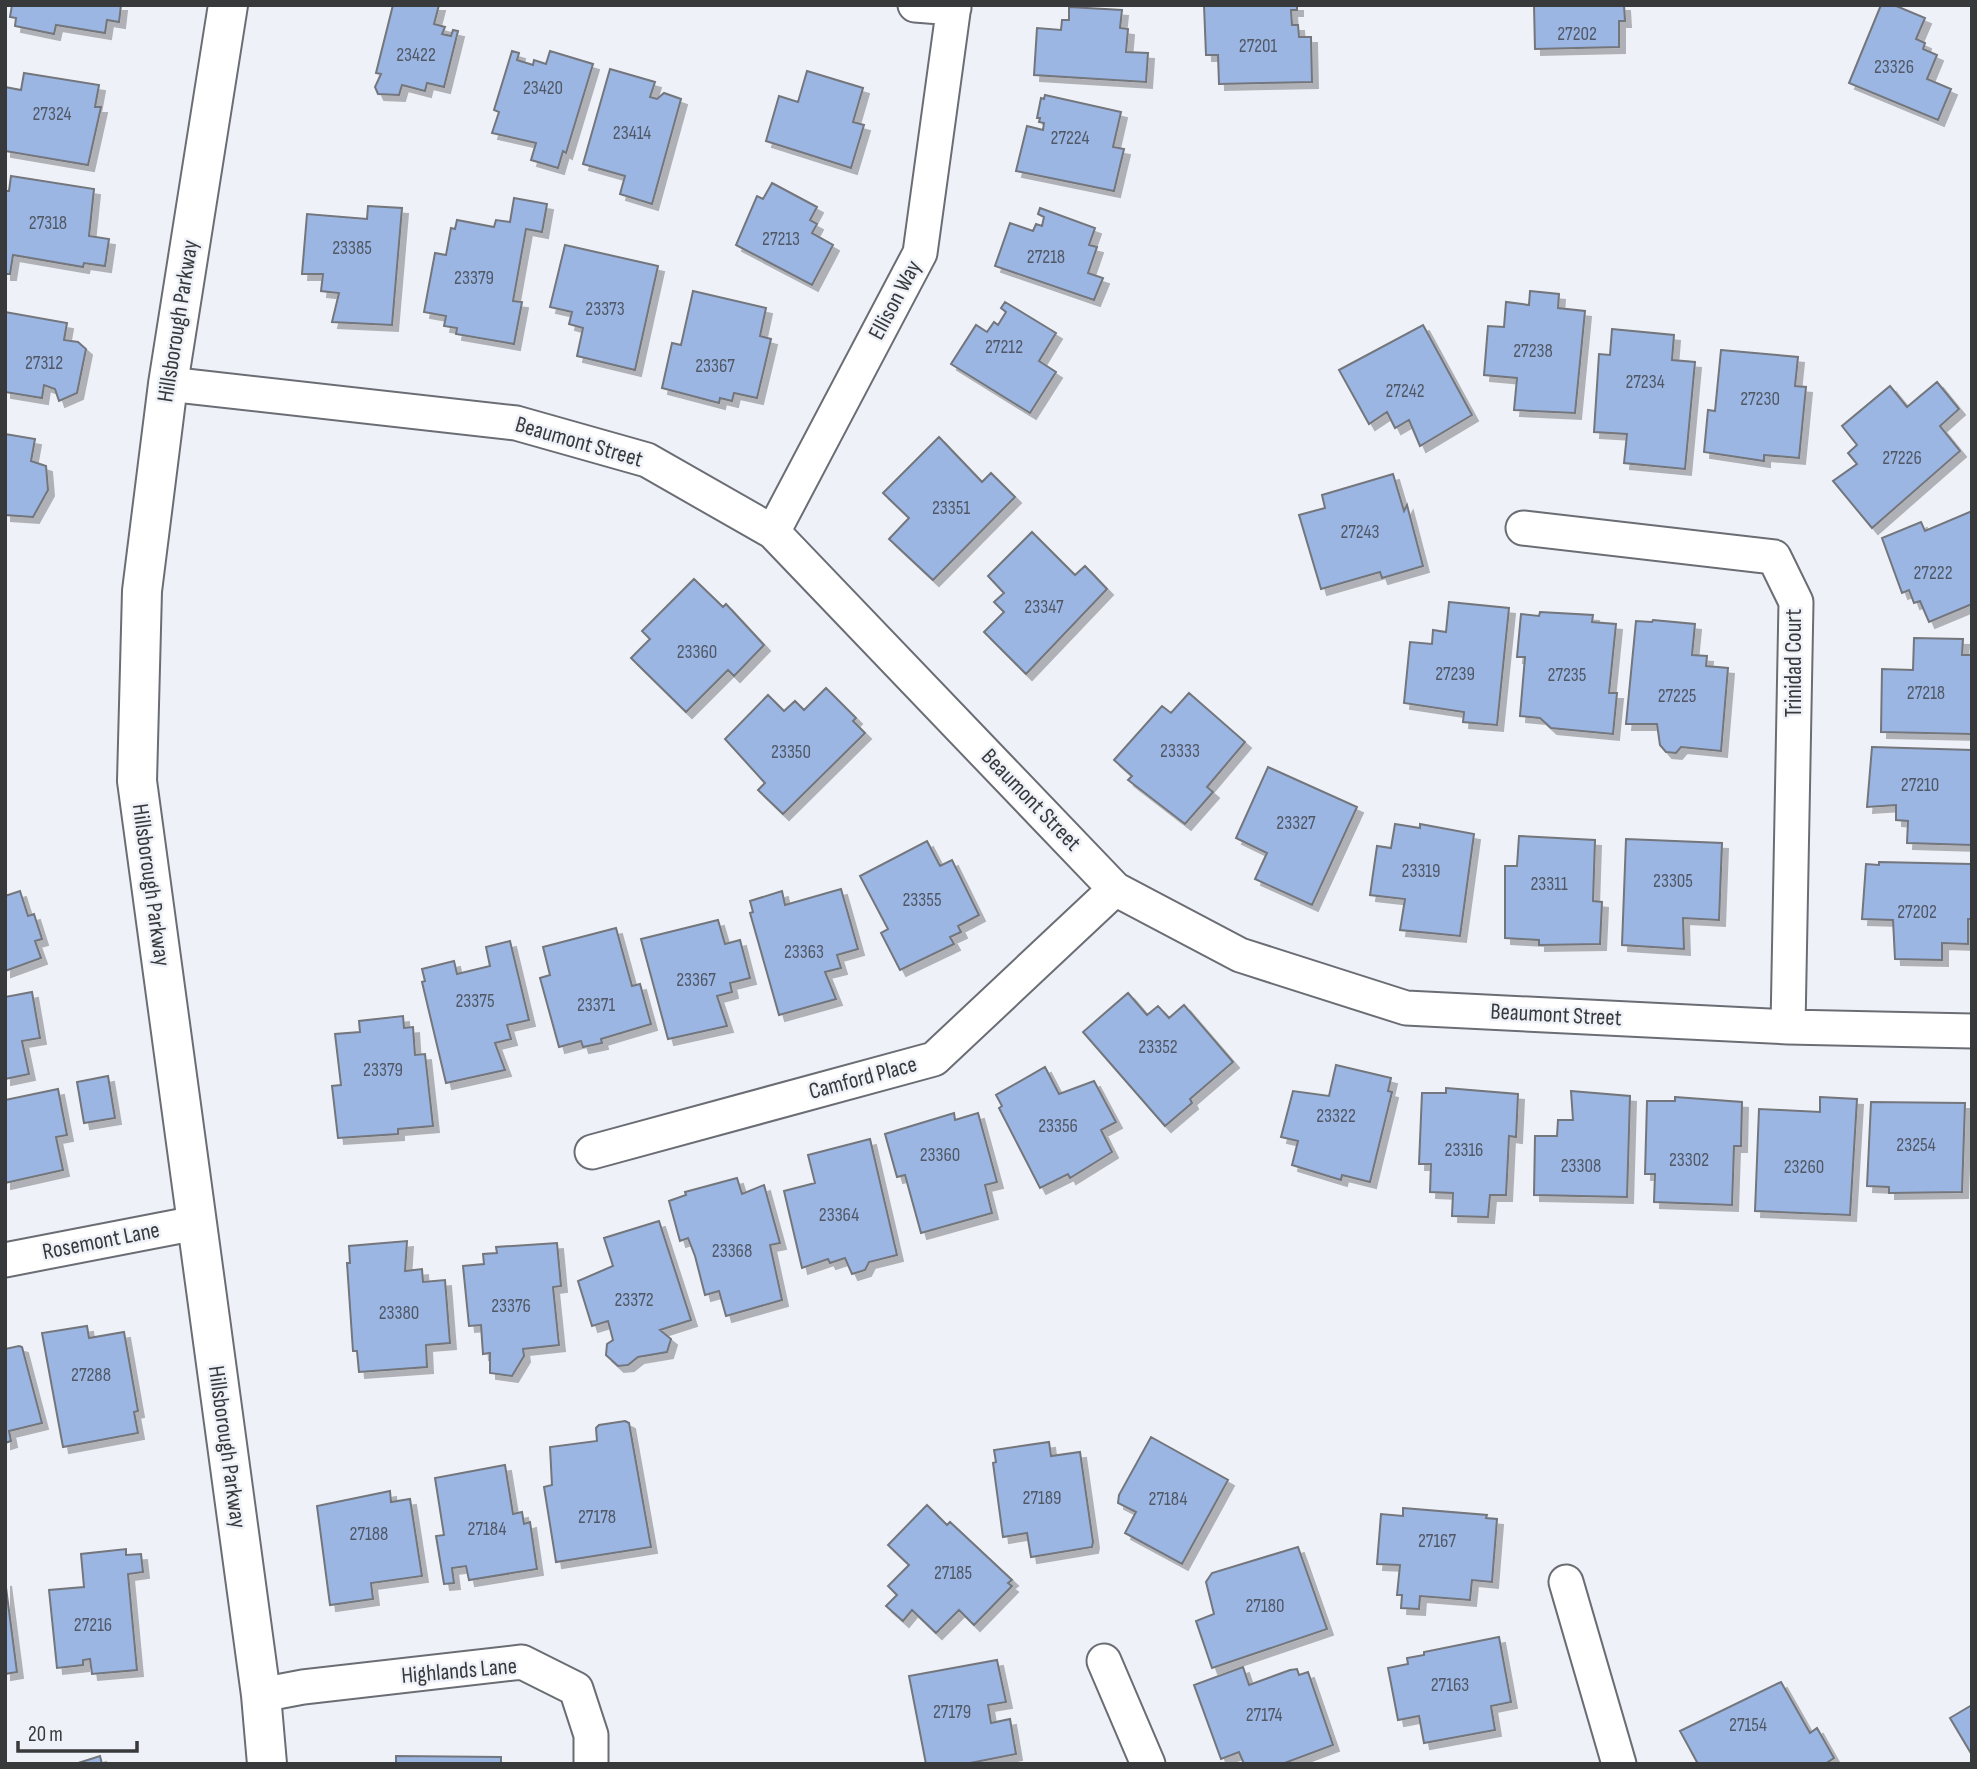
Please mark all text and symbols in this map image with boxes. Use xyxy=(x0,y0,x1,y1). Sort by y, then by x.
house number: 27202 xyxy=(1557,23,1597,46)
house number: 27201 xyxy=(1239,35,1278,58)
house number: 23422 xyxy=(396,44,436,67)
house number: 23326 xyxy=(1874,56,1914,79)
house number: 23420 xyxy=(523,77,563,100)
house number: 27324 xyxy=(32,103,72,126)
house number: 23414 xyxy=(613,122,651,145)
house number: 27224 xyxy=(1051,127,1090,150)
house number: 27318 xyxy=(29,212,67,235)
house number: 27213 xyxy=(762,228,800,251)
house number: 23385 xyxy=(332,237,372,260)
street label: Hillsborough Parkway xyxy=(151,238,205,404)
house number: 27218 xyxy=(1027,246,1065,269)
street label: Ellison Way xyxy=(862,255,928,345)
house number: 23379 xyxy=(454,267,494,290)
house number: 23373 xyxy=(585,298,625,321)
house number: 27212 xyxy=(985,336,1023,359)
house number: 27238 xyxy=(1513,340,1553,363)
house number: 27312 xyxy=(25,352,63,375)
house number: 23367 xyxy=(695,355,735,378)
house number: 27234 xyxy=(1625,371,1665,394)
house number: 27242 xyxy=(1385,380,1425,403)
house number: 27230 xyxy=(1740,388,1780,411)
street label: Beaumont Street xyxy=(512,410,646,474)
house number: 27226 xyxy=(1882,447,1922,470)
house number: 23351 xyxy=(932,497,970,520)
house number: 27243 xyxy=(1340,521,1380,544)
house number: 27222 xyxy=(1914,562,1952,585)
house number: 23347 xyxy=(1024,596,1064,619)
street label: Trinidad Court xyxy=(1780,609,1808,717)
house number: 23360 xyxy=(677,641,717,664)
house number: 27239 xyxy=(1435,663,1475,686)
house number: 27235 xyxy=(1548,664,1586,687)
house number: 27218 xyxy=(1907,682,1945,705)
house number: 27225 xyxy=(1658,685,1696,708)
house number: 23333 xyxy=(1160,740,1200,763)
house number: 23350 xyxy=(771,741,811,764)
street label: Beaumont Street xyxy=(975,743,1087,857)
house number: 27210 xyxy=(1901,774,1939,797)
street label: Hillsborough Parkway xyxy=(126,802,176,968)
house number: 23327 xyxy=(1276,812,1316,835)
house number: 23319 xyxy=(1402,860,1440,883)
house number: 23305 xyxy=(1653,870,1693,893)
house number: 23311 xyxy=(1530,873,1568,896)
house number: 23355 xyxy=(902,889,942,912)
house number: 27202 xyxy=(1897,901,1937,924)
house number: 23363 xyxy=(784,941,824,964)
house number: 23367 xyxy=(676,969,716,992)
house number: 23375 xyxy=(455,990,495,1013)
house number: 23371 xyxy=(577,994,615,1017)
street label: Beaumont Street xyxy=(1490,998,1622,1032)
house number: 23352 xyxy=(1138,1036,1178,1059)
street label: Camford Place xyxy=(806,1050,920,1106)
house number: 23379 xyxy=(363,1059,403,1082)
house number: 23322 xyxy=(1316,1105,1356,1128)
house number: 23356 xyxy=(1038,1115,1078,1138)
house number: 23254 xyxy=(1896,1134,1936,1157)
house number: 23316 xyxy=(1445,1139,1483,1162)
house number: 23360 xyxy=(920,1144,960,1167)
house number: 23302 xyxy=(1669,1149,1709,1172)
house number: 23308 xyxy=(1561,1155,1601,1178)
house number: 23260 xyxy=(1784,1156,1824,1179)
house number: 23364 xyxy=(819,1204,859,1227)
street label: Rosemont Lane xyxy=(40,1216,162,1266)
house number: 23368 xyxy=(712,1240,752,1263)
house number: 23372 xyxy=(614,1289,654,1312)
house number: 23376 xyxy=(491,1295,531,1318)
house number: 23380 xyxy=(379,1302,419,1325)
house number: 27288 xyxy=(71,1364,111,1387)
street label: Hillsborough Parkway xyxy=(202,1364,252,1530)
house number: 27189 xyxy=(1023,1487,1061,1510)
house number: 27184 xyxy=(1149,1488,1187,1511)
house number: 27178 xyxy=(578,1506,616,1529)
house number: 27184 xyxy=(468,1518,506,1541)
house number: 27188 xyxy=(350,1523,388,1546)
house number: 27167 xyxy=(1418,1530,1456,1553)
house number: 27185 xyxy=(934,1562,972,1585)
house number: 27180 xyxy=(1246,1595,1284,1618)
house number: 27216 xyxy=(74,1614,112,1637)
street label: Highlands Lane xyxy=(400,1652,518,1690)
house number: 27163 xyxy=(1431,1674,1469,1697)
house number: 27179 xyxy=(933,1701,971,1724)
house number: 27174 xyxy=(1246,1704,1282,1727)
scale bar xyxy=(18,1710,136,1754)
house number: 27154 xyxy=(1729,1714,1767,1737)
text: 20 m xyxy=(28,1722,63,1747)

